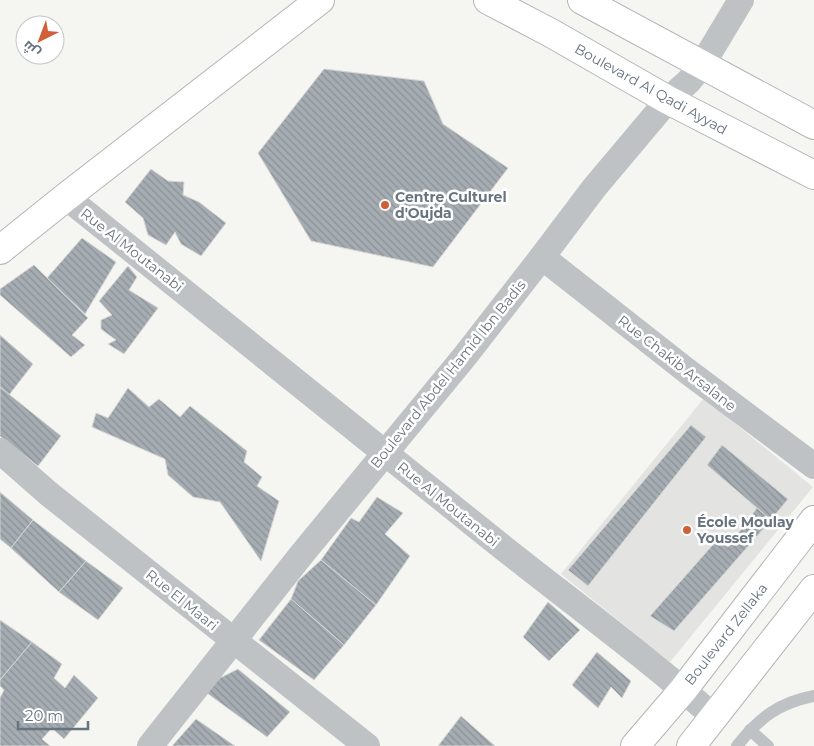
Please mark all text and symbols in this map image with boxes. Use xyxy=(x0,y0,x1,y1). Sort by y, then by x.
north arrow xyxy=(15,15,65,65)
text: ش xyxy=(19,37,44,62)
street label: Boulevard Al Qadi Ayyad xyxy=(572,40,730,138)
place label: Centre Culturel d'Oujda xyxy=(395,188,507,222)
marker: Centre Culturel d'Oujda xyxy=(379,199,391,211)
street label: Rue Al Moutanabi xyxy=(77,204,187,296)
street label: Boulevard Abdel Hamid Ibn Badis xyxy=(366,276,530,472)
street label: Rue Chakib Arsalane xyxy=(614,311,740,415)
street label: Rue Al Moutanabi xyxy=(394,458,502,550)
place label: École Moulay Youssef xyxy=(696,513,795,547)
marker: École Moulay Youssef xyxy=(681,524,693,536)
street label: Rue El Maari xyxy=(142,565,222,635)
street label: Boulevard Zellaka xyxy=(681,579,771,689)
scale bar xyxy=(18,698,88,730)
text: 20 m xyxy=(25,706,63,725)

